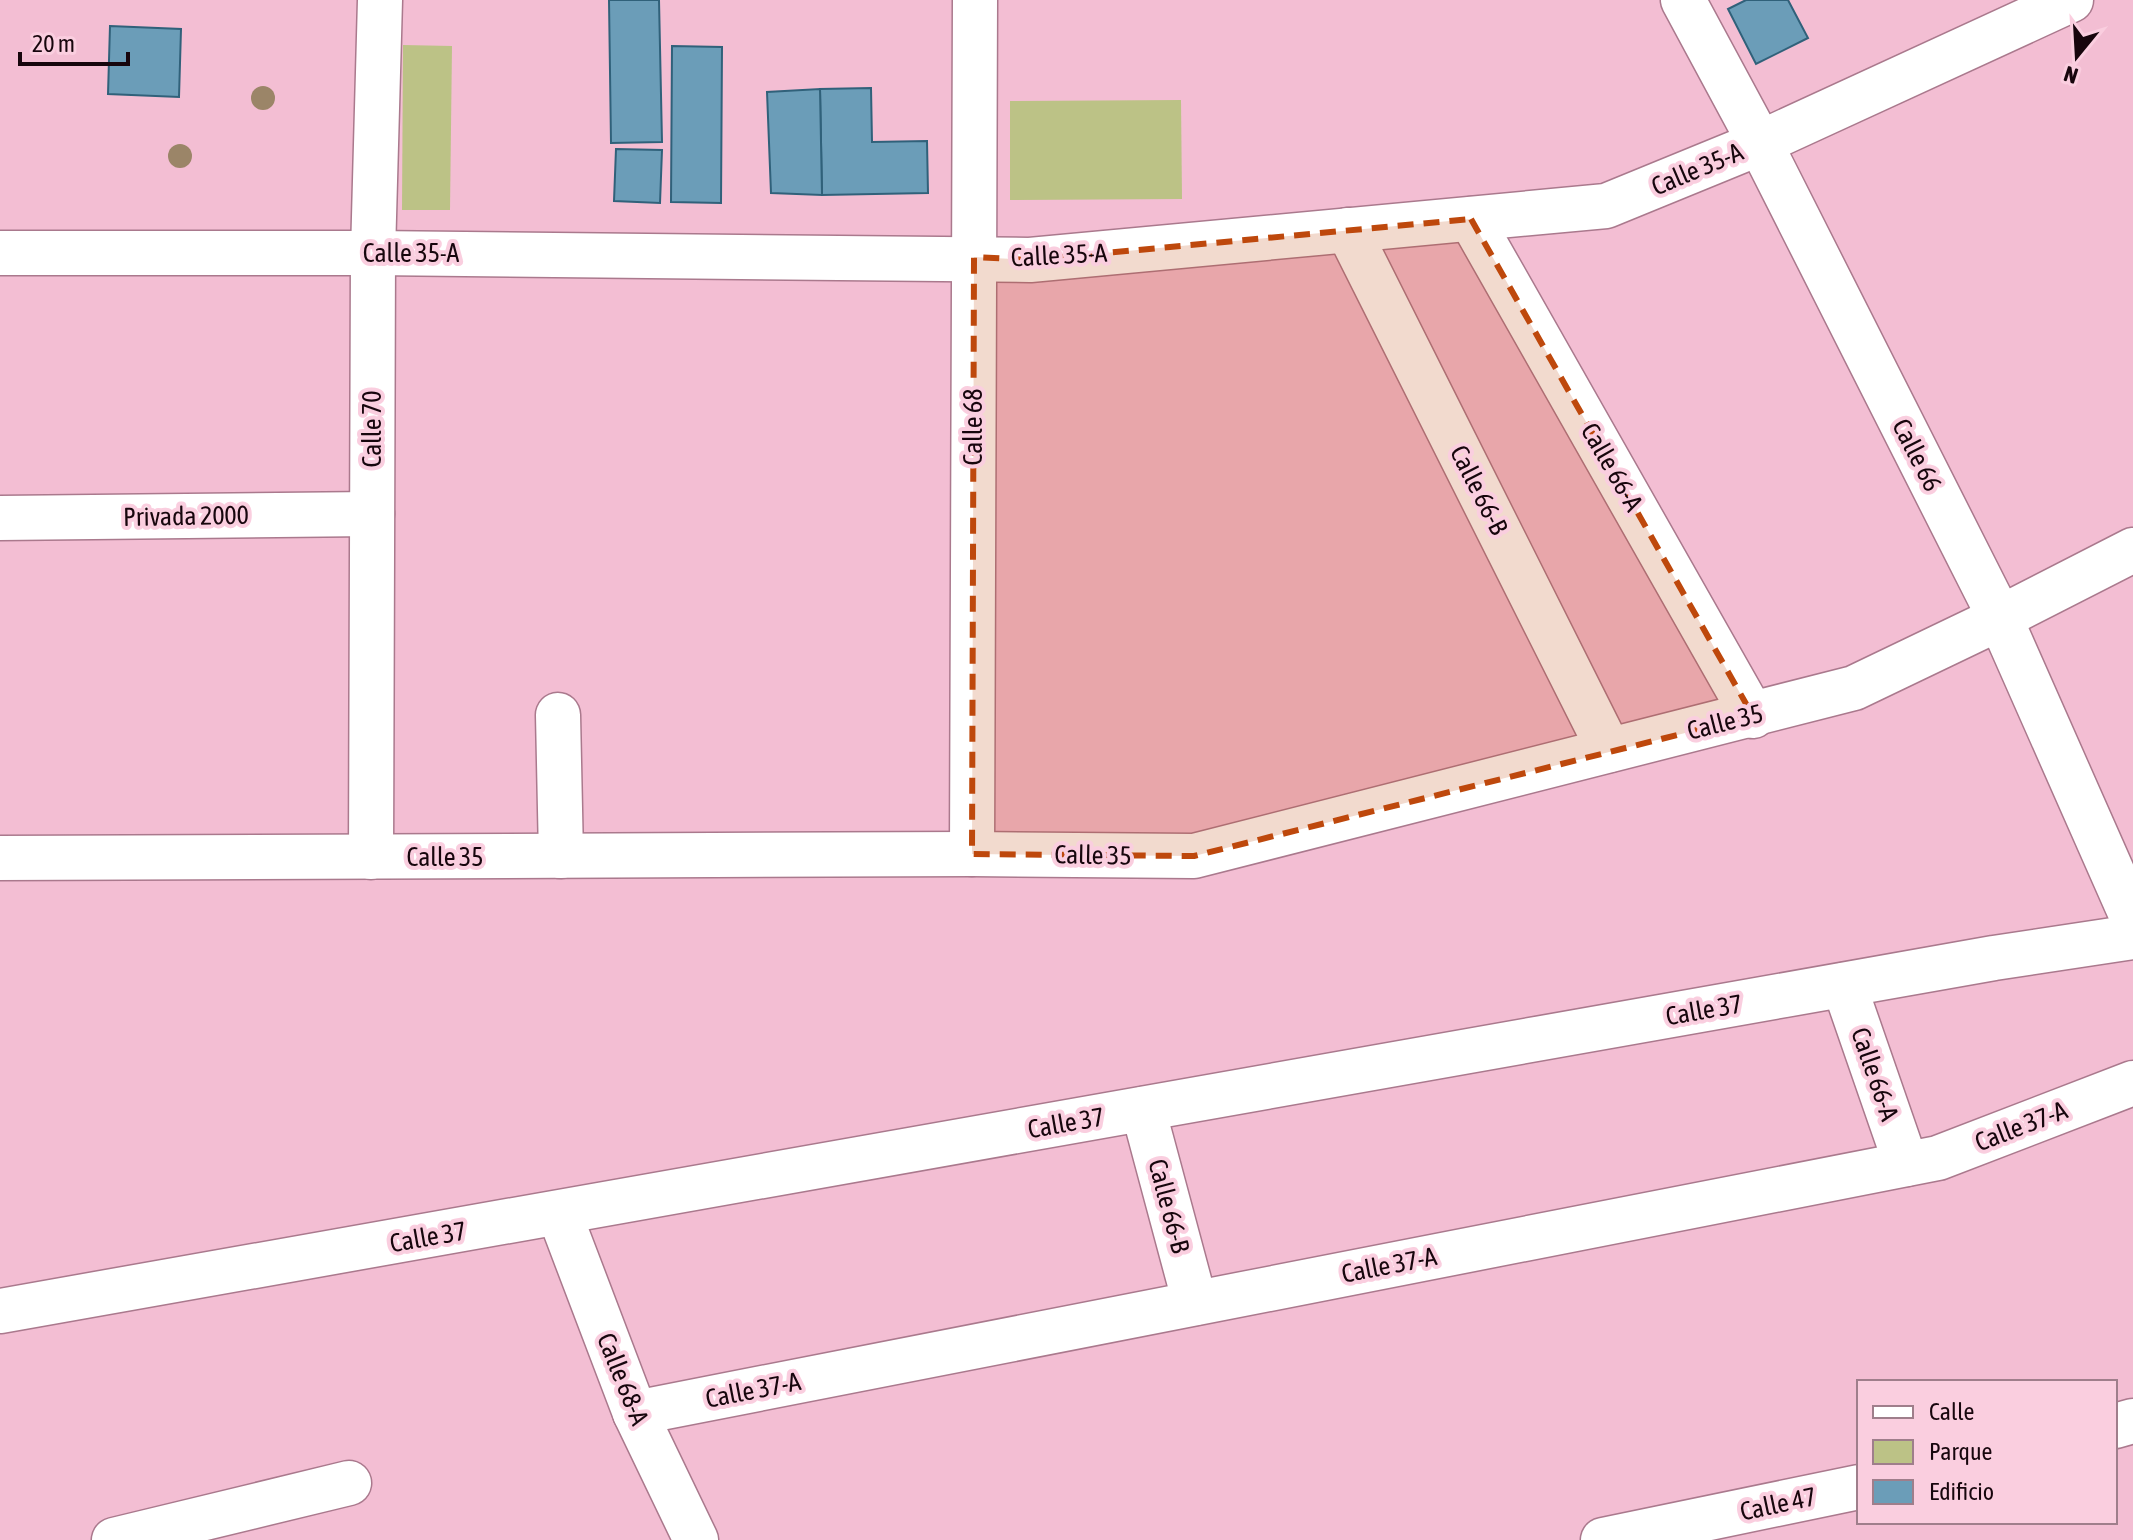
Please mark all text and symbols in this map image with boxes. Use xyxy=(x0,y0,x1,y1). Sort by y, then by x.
scale bar xyxy=(20,16,128,66)
north arrow xyxy=(2037,16,2117,96)
text: 20 m xyxy=(32,30,75,57)
text: N xyxy=(2061,61,2081,89)
street label: Calle 35-A xyxy=(1647,136,1747,202)
street label: Calle 35-A xyxy=(1010,237,1108,273)
street label: Calle 35-A xyxy=(363,238,459,268)
street label: Calle 68 xyxy=(958,388,988,466)
street label: Calle 70 xyxy=(357,390,387,468)
street label: Calle 66 xyxy=(1886,414,1948,496)
street label: Calle 66-A xyxy=(1575,418,1649,516)
street label: Calle 66-B xyxy=(1444,440,1514,540)
street label: Privada 2000 xyxy=(123,500,249,532)
street label: Calle 35 xyxy=(1684,698,1766,746)
street label: Calle 35 xyxy=(1054,839,1132,871)
street label: Calle 35 xyxy=(406,842,484,872)
street label: Calle 37 xyxy=(1663,989,1745,1031)
street label: Calle 66-A xyxy=(1845,1024,1905,1125)
street label: Calle 37-A xyxy=(1971,1095,2072,1157)
street label: Calle 37 xyxy=(1025,1102,1107,1144)
street label: Calle 66-B xyxy=(1142,1156,1196,1257)
street label: Calle 37 xyxy=(387,1216,469,1258)
street label: Calle 37-A xyxy=(1339,1241,1439,1289)
street label: Calle 68-A xyxy=(591,1329,655,1430)
street label: Calle 37-A xyxy=(703,1366,803,1414)
legend xyxy=(1857,1380,2117,1524)
text: Calle xyxy=(1929,1398,1974,1425)
text: Parque xyxy=(1929,1438,1992,1465)
text: Edificio xyxy=(1929,1478,1994,1505)
street label: Calle 47 xyxy=(1737,1481,1819,1527)

